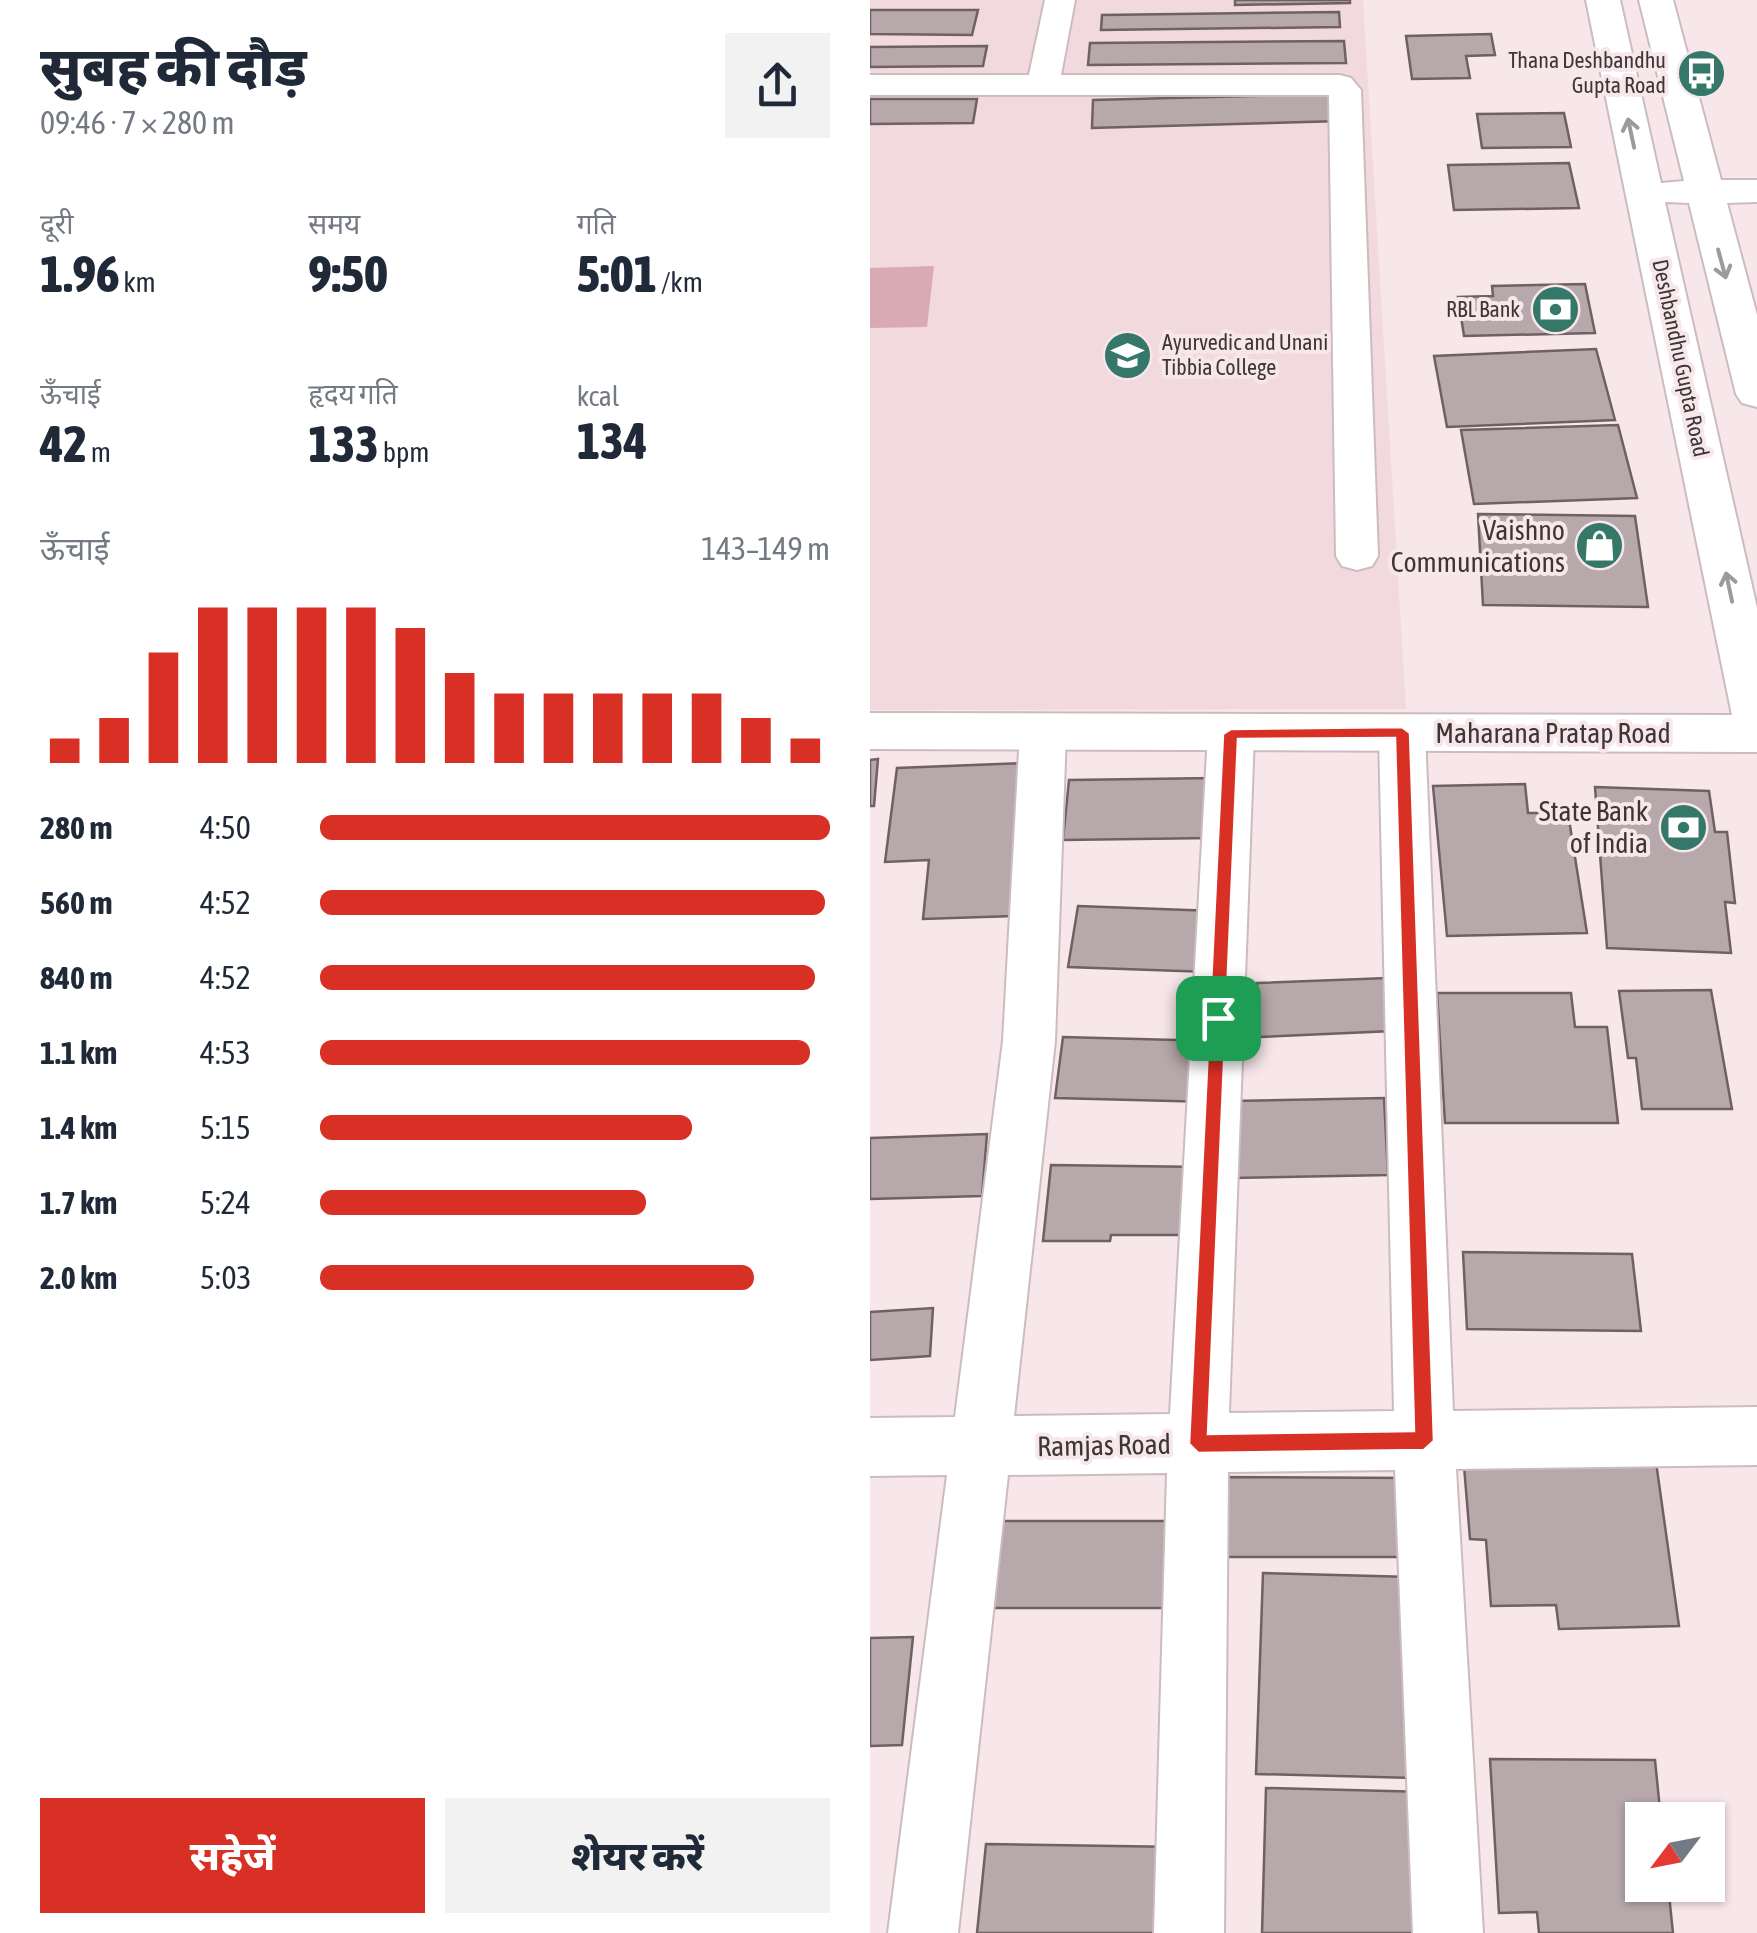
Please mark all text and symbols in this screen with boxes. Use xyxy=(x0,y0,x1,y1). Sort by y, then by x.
button: share xyxy=(725,33,830,138)
text: सुबह की दौड़ xyxy=(40,35,307,98)
place label: Thana Deshbandhu Gupta Road xyxy=(1508,47,1666,98)
bus stop icon: Thana Deshbandhu Gupta Road xyxy=(1675,47,1727,99)
text: 09:46 · 7 × 280 m xyxy=(40,104,234,141)
one-way arrow xyxy=(1620,118,1639,150)
text: दूरी xyxy=(40,208,74,240)
text: समय xyxy=(308,208,360,240)
text: गति xyxy=(577,208,616,240)
text: 1.96 xyxy=(40,245,119,303)
text: 9:50 xyxy=(308,245,388,303)
text: 5:01 xyxy=(577,245,657,303)
one-way arrow xyxy=(1714,248,1733,280)
street label: Deshbandhu Gupta Road xyxy=(1647,257,1715,459)
text: km xyxy=(119,266,156,298)
text: /km xyxy=(657,266,703,298)
bank icon: RBL Bank xyxy=(1529,283,1581,335)
place label: RBL Bank xyxy=(1446,296,1520,322)
school or university icon: Ayurvedic and Unani Tibbia College xyxy=(1101,329,1153,381)
place label: Ayurvedic and Unani Tibbia College xyxy=(1162,329,1328,380)
text: ऊँचाई xyxy=(40,378,101,410)
text: हृदय गति xyxy=(308,378,398,410)
text: kcal xyxy=(577,380,619,412)
text: 134 xyxy=(577,412,647,470)
text: 42 xyxy=(40,415,87,473)
text: 133 xyxy=(308,415,379,473)
text: m xyxy=(87,436,111,468)
text: bpm xyxy=(379,436,429,468)
place label: Vaishno Communications xyxy=(1391,514,1565,578)
shop icon: Vaishno Communications xyxy=(1574,520,1626,572)
text: ऊँचाई xyxy=(40,530,109,567)
text: 143–149 m xyxy=(701,530,830,567)
one-way arrow xyxy=(1719,572,1738,604)
street label: Maharana Pratap Road xyxy=(1435,717,1671,749)
place label: State Bank of India xyxy=(1539,795,1648,859)
bank icon: State Bank of India xyxy=(1657,801,1709,853)
text: 280 m xyxy=(40,809,113,846)
text: 4:50 xyxy=(200,809,251,846)
text: 560 m xyxy=(40,884,113,921)
text: 4:52 xyxy=(200,884,251,921)
text: 840 m xyxy=(40,959,113,996)
text: 4:52 xyxy=(200,959,251,996)
pin xyxy=(1176,976,1261,1061)
icon: arrive xyxy=(1191,991,1246,1046)
text: 1.1 km xyxy=(40,1034,117,1071)
text: 4:53 xyxy=(200,1034,251,1071)
text: 1.4 km xyxy=(40,1109,117,1146)
text: 5:15 xyxy=(200,1109,251,1146)
text: 1.7 km xyxy=(40,1184,117,1221)
text: 5:24 xyxy=(200,1184,251,1221)
text: 2.0 km xyxy=(40,1259,117,1296)
text: 5:03 xyxy=(200,1259,251,1296)
street label: Ramjas Road xyxy=(1037,1428,1171,1462)
button: सहेजें xyxy=(40,1798,425,1913)
button: शेयर करें xyxy=(445,1798,830,1913)
north arrow xyxy=(1625,1802,1725,1902)
map controls xyxy=(1625,1802,1725,1902)

